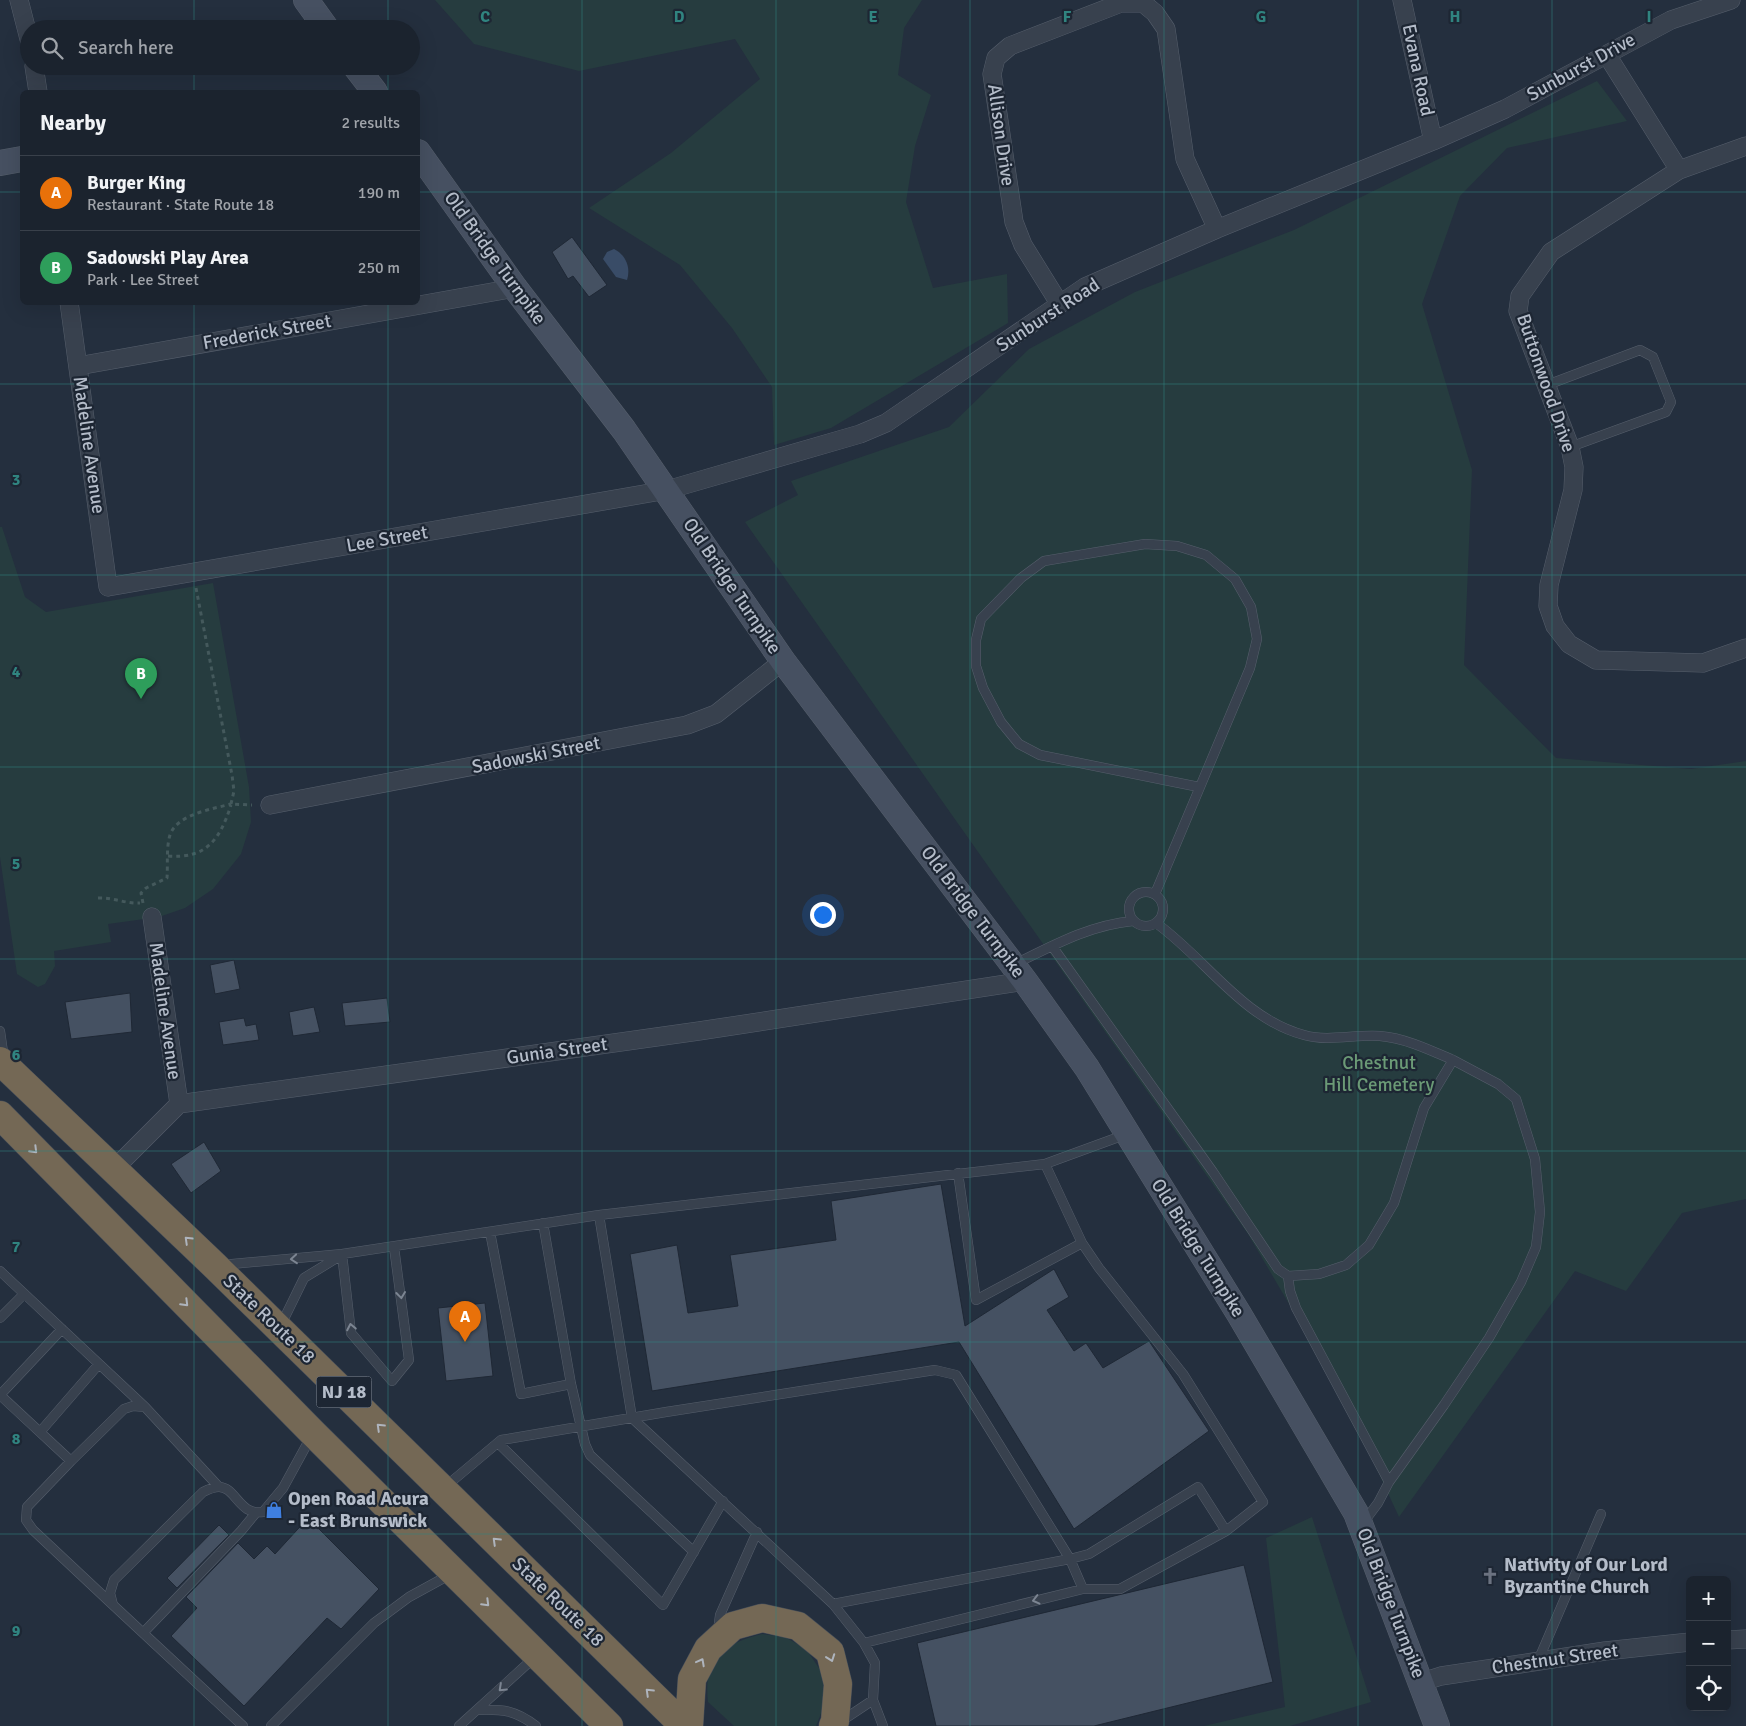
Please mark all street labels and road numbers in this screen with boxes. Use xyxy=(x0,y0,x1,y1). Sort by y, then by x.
street label: Evana Road xyxy=(1397,22,1439,118)
street label: Sunburst Drive xyxy=(1523,27,1639,107)
street label: Allison Drive xyxy=(982,82,1020,188)
street label: Old Bridge Turnpike xyxy=(439,187,551,329)
street label: Sunburst Road xyxy=(992,273,1104,357)
street label: Frederick Street xyxy=(201,309,333,355)
street label: Buttonwood Drive xyxy=(1511,311,1581,455)
street label: Madeline Avenue xyxy=(67,375,111,515)
street label: Old Bridge Turnpike xyxy=(678,513,786,659)
street label: Lee Street xyxy=(344,520,430,558)
street label: Sadowski Street xyxy=(470,731,603,779)
street label: Old Bridge Turnpike xyxy=(916,841,1030,983)
street label: Madeline Avenue xyxy=(143,941,187,1081)
street label: Gunia Street xyxy=(505,1032,609,1070)
street label: Old Bridge Turnpike xyxy=(1146,1174,1250,1322)
street label: State Route 18 xyxy=(218,1269,320,1369)
road number: NJ 18 xyxy=(316,1376,372,1408)
street label: Old Bridge Turnpike xyxy=(1351,1524,1431,1682)
street label: State Route 18 xyxy=(507,1552,609,1652)
street label: Chestnut Street xyxy=(1490,1638,1620,1680)

